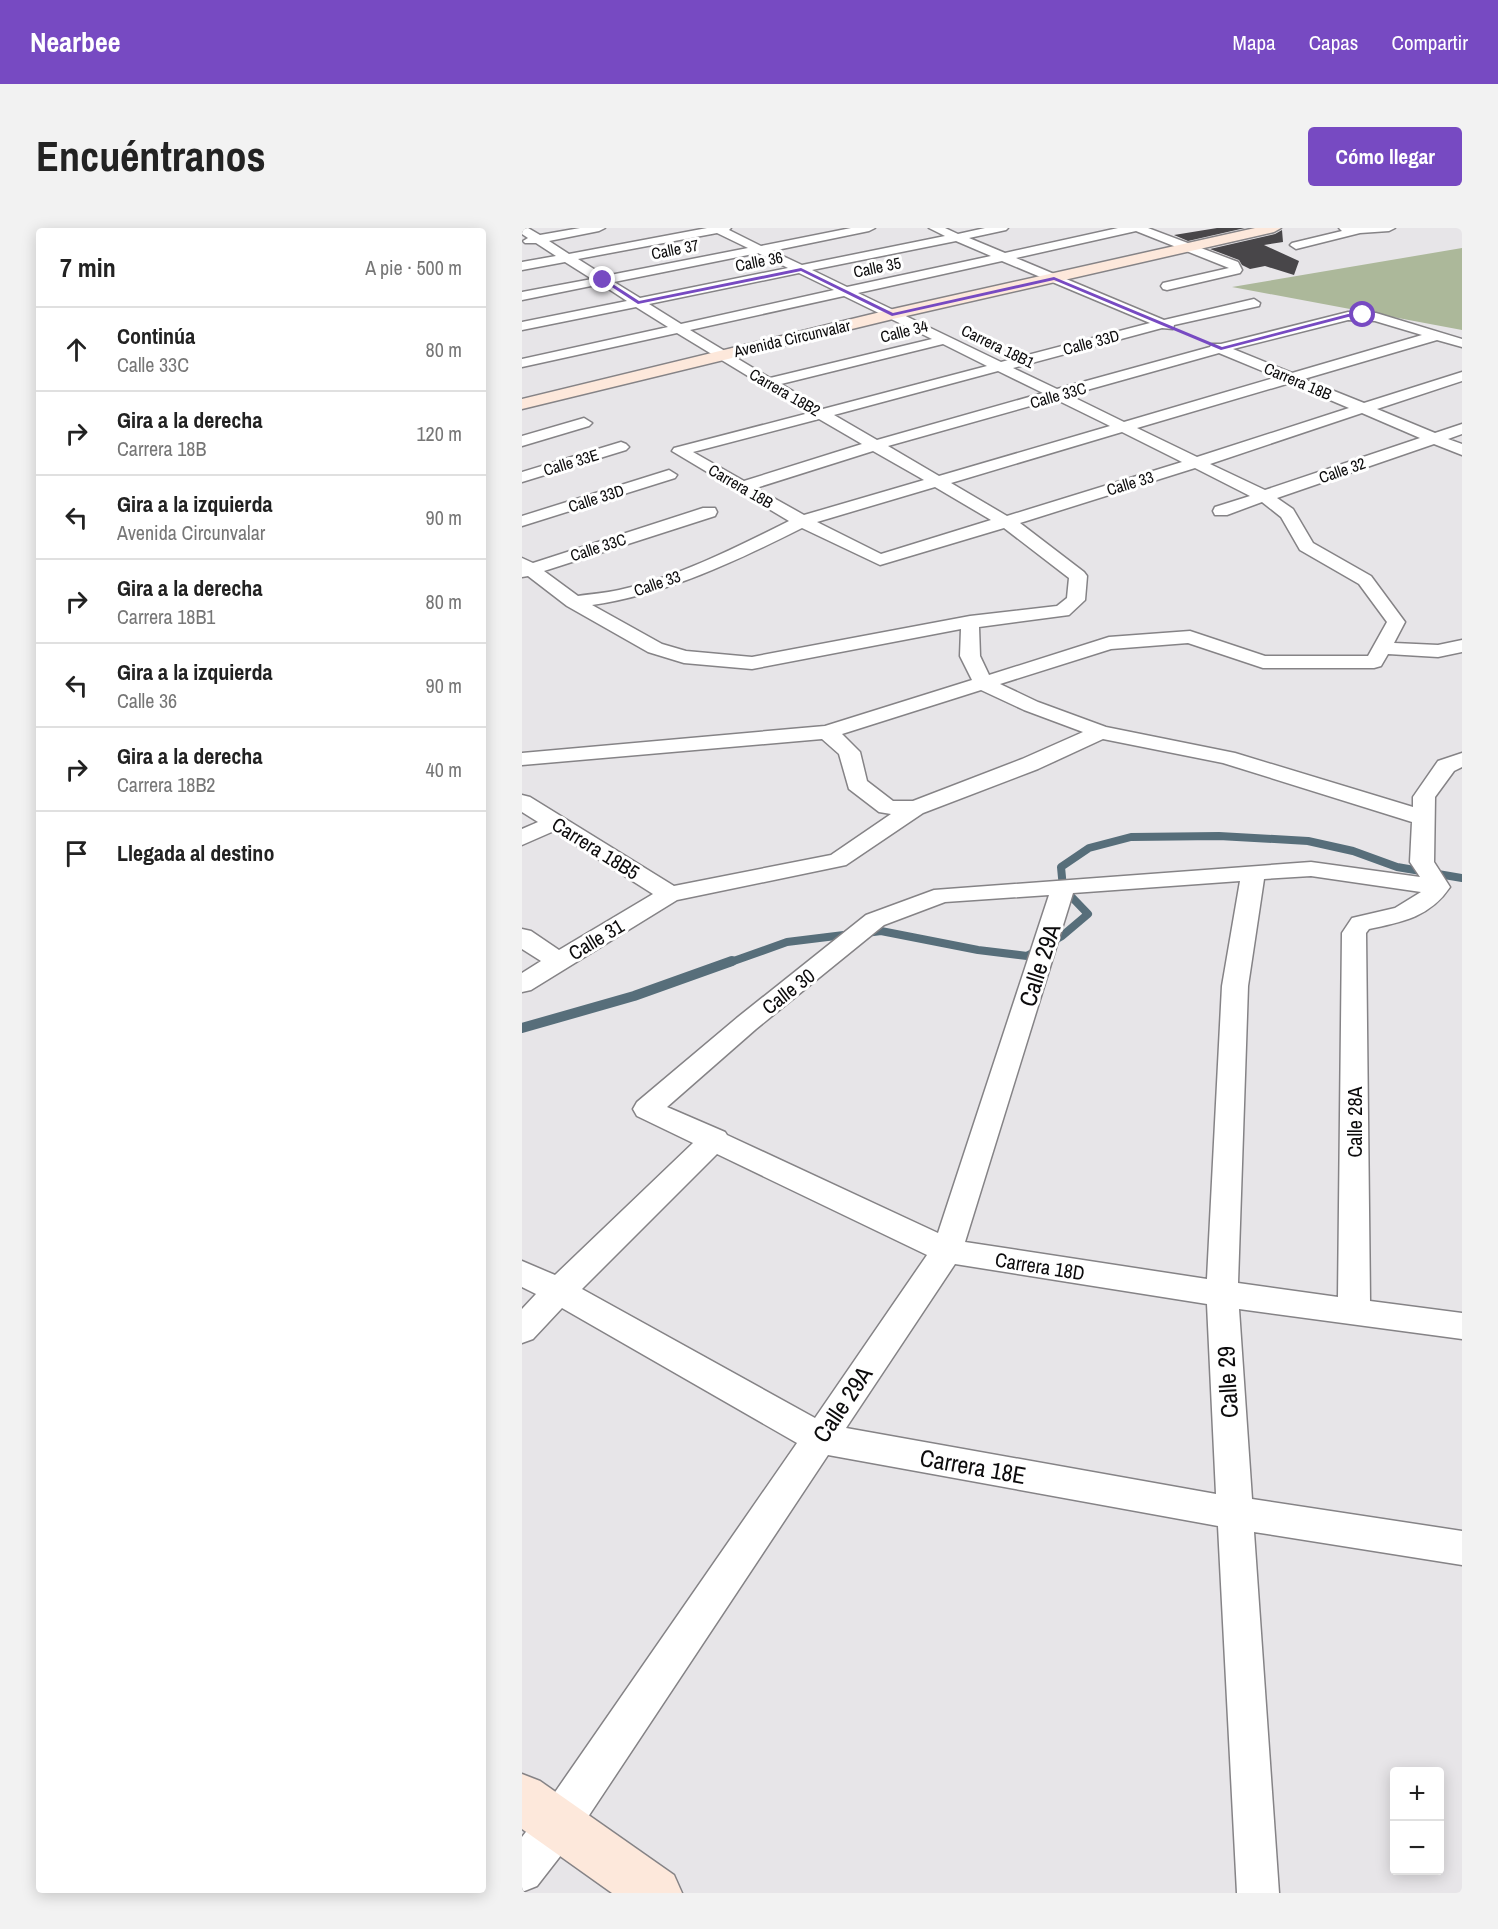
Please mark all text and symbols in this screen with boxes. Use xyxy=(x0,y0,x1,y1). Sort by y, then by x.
text: Nearbee xyxy=(30,23,121,61)
text: Mapa xyxy=(1233,28,1276,57)
text: Capas xyxy=(1309,28,1358,57)
text: Compartir xyxy=(1391,28,1468,57)
button: Cómo llegar xyxy=(1308,127,1462,186)
text: Encuéntranos xyxy=(36,128,266,184)
street label: Calle 37 xyxy=(649,234,701,264)
street label: Calle 36 xyxy=(733,246,785,276)
text: 7 min xyxy=(60,250,116,285)
street label: Calle 35 xyxy=(851,251,903,283)
text: A pie · 500 m xyxy=(365,254,462,281)
route end xyxy=(589,266,615,292)
route start xyxy=(1349,301,1375,327)
street label: Avenida Circunvalar xyxy=(731,314,853,362)
street label: Calle 34 xyxy=(878,315,930,347)
street label: Carrera 18B1 xyxy=(958,319,1039,373)
text: Continúa xyxy=(117,321,195,351)
street label: Calle 33D xyxy=(1060,324,1122,360)
icon: ahead xyxy=(60,333,93,366)
text: 80 m xyxy=(426,336,462,363)
text: Calle 33C xyxy=(117,351,189,378)
street label: Carrera 18B xyxy=(1261,357,1335,405)
street label: Carrera 18B2 xyxy=(745,363,825,421)
street label: Calle 33C xyxy=(1027,376,1089,414)
text: Gira a la derecha xyxy=(117,405,262,435)
icon: right xyxy=(60,417,93,450)
text: 120 m xyxy=(416,420,462,447)
text: Carrera 18B xyxy=(117,435,206,462)
street label: Calle 33E xyxy=(541,443,601,481)
street label: Calle 32 xyxy=(1316,452,1368,488)
street label: Carrera 18B xyxy=(705,459,778,514)
street label: Calle 33 xyxy=(1104,465,1156,501)
street label: Calle 33D xyxy=(565,479,627,517)
text: Gira a la izquierda xyxy=(117,489,272,519)
icon: left xyxy=(60,501,93,534)
text: 90 m xyxy=(426,504,462,531)
text: Avenida Circunvalar xyxy=(117,519,265,546)
street label: Calle 33C xyxy=(567,528,629,566)
street label: Calle 33 xyxy=(631,565,683,601)
text: Gira a la derecha xyxy=(117,573,262,603)
icon: right xyxy=(60,585,93,618)
text: 80 m xyxy=(426,588,462,615)
text: Carrera 18B1 xyxy=(117,603,215,630)
text: Gira a la izquierda xyxy=(117,657,272,687)
icon: left xyxy=(60,669,93,702)
text: 90 m xyxy=(426,672,462,699)
text: Calle 36 xyxy=(117,687,177,714)
text: Gira a la derecha xyxy=(117,741,262,771)
icon: right xyxy=(60,753,93,786)
text: 40 m xyxy=(426,756,462,783)
text: Carrera 18B2 xyxy=(117,771,215,798)
street label: Carrera 18B5 xyxy=(547,810,645,886)
icon: arrive xyxy=(60,837,93,870)
text: Llegada al destino xyxy=(117,838,274,868)
street label: Calle 31 xyxy=(563,912,629,966)
street label: Calle 29A xyxy=(1011,919,1068,1011)
street label: Calle 30 xyxy=(756,962,820,1020)
street label: Calle 28A xyxy=(1341,1086,1368,1158)
street label: Carrera 18D xyxy=(993,1246,1087,1286)
street label: Calle 29 xyxy=(1209,1345,1245,1419)
street label: Calle 29A xyxy=(805,1359,880,1448)
street label: Carrera 18E xyxy=(917,1441,1029,1491)
map controls xyxy=(1390,1767,1444,1875)
button: + xyxy=(1390,1767,1444,1821)
button: − xyxy=(1390,1821,1444,1875)

